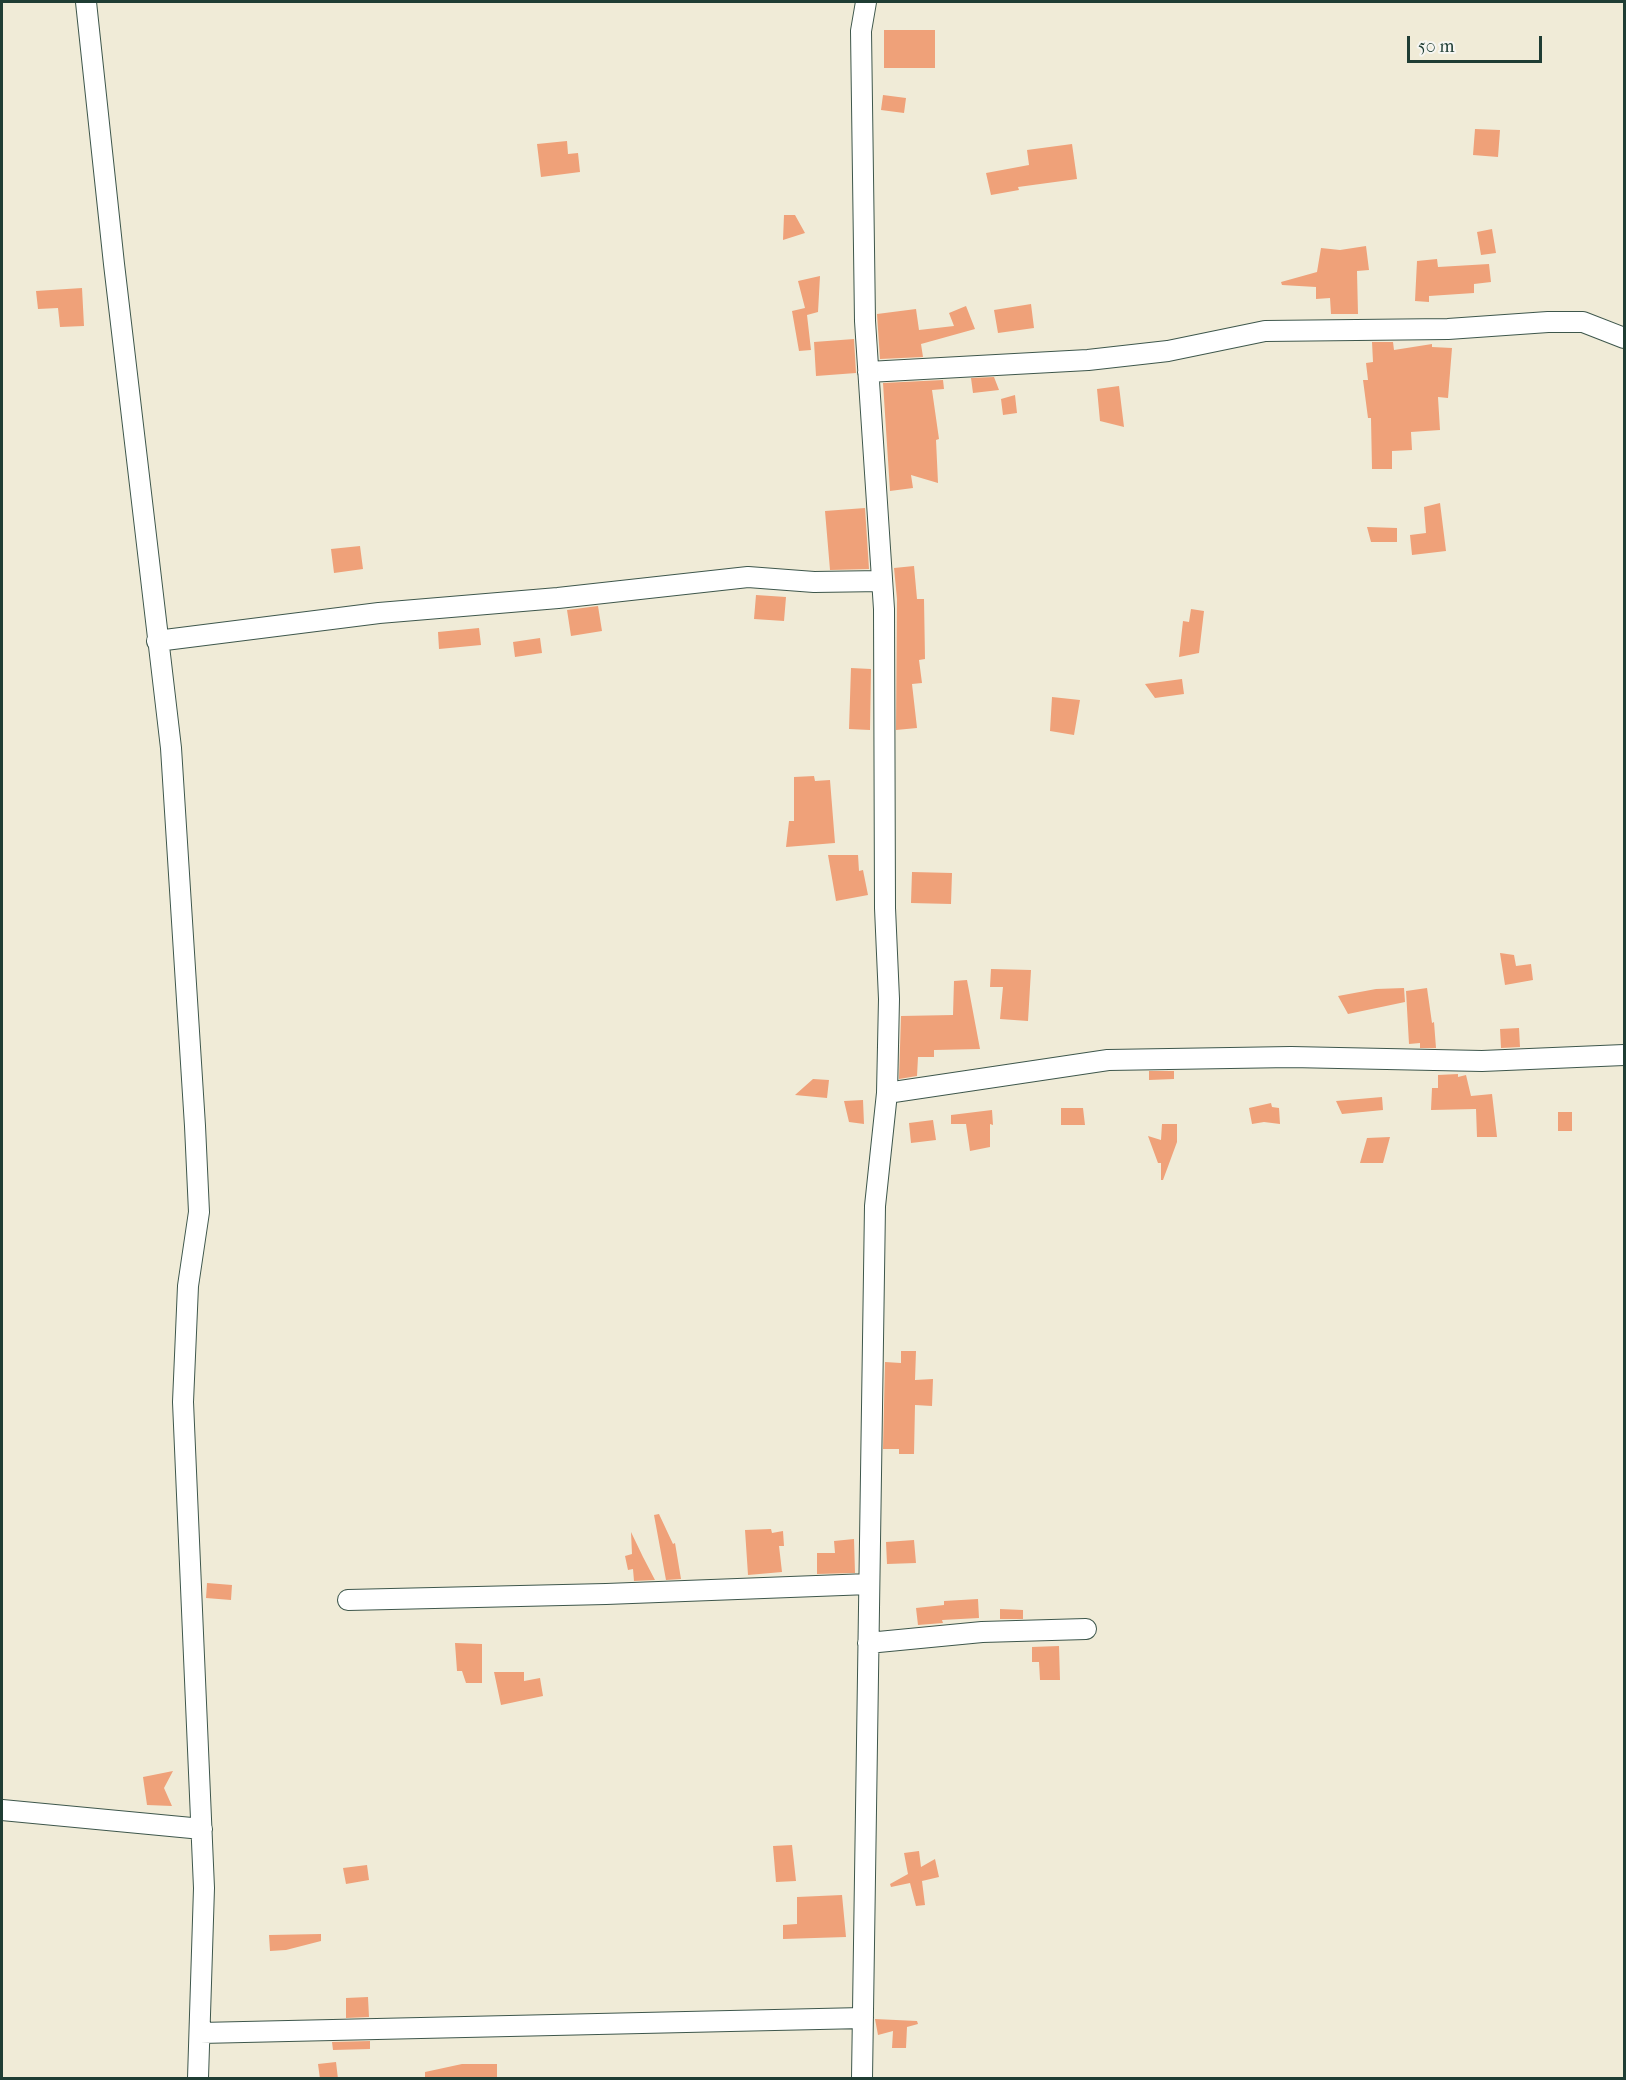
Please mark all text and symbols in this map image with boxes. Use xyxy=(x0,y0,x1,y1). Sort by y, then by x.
scale bar xyxy=(1410,24,1545,62)
text: 50 m xyxy=(1418,36,1454,57)

